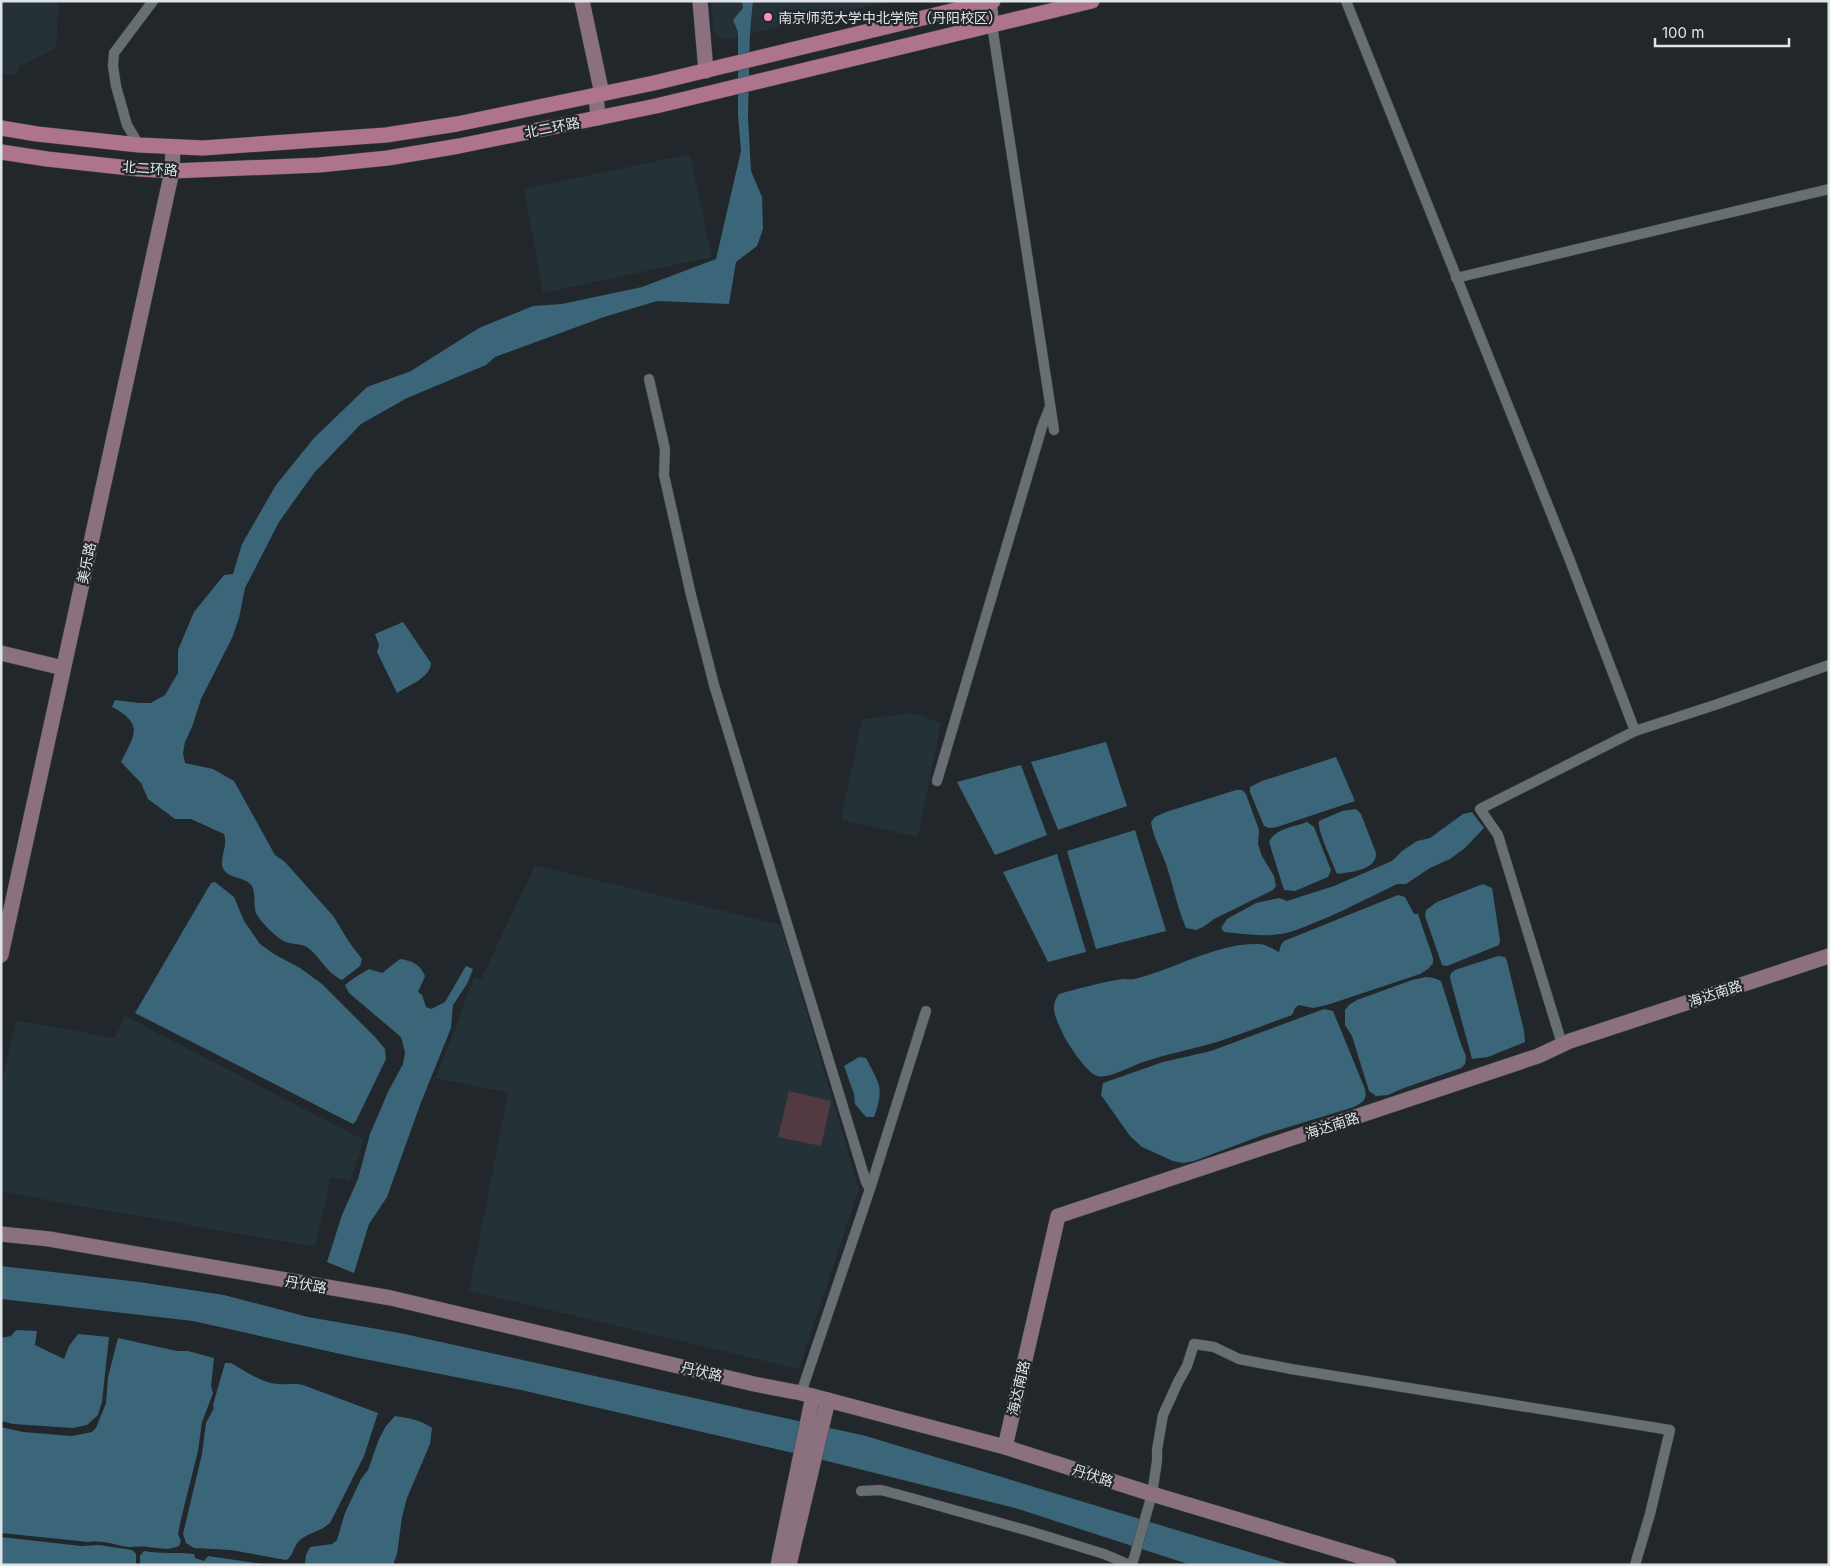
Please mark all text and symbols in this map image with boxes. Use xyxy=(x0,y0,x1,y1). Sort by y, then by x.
place label: 南京师范大学中北学院（丹阳校区） xyxy=(778,9,1002,26)
marker: 南京师范大学中北学院（丹阳校区） xyxy=(762,11,774,23)
scale bar xyxy=(1655,15,1789,47)
text: 100 m xyxy=(1662,23,1704,42)
street label: 北二环路 xyxy=(523,113,581,141)
street label: 北二环路 xyxy=(121,158,179,178)
street label: 美乐路 xyxy=(73,541,99,585)
street label: 海达南路 xyxy=(1686,976,1744,1010)
street label: 海达南路 xyxy=(1303,1108,1361,1142)
street label: 丹伏路 xyxy=(284,1272,328,1296)
street label: 丹伏路 xyxy=(680,1358,724,1384)
street label: 海达南路 xyxy=(1003,1359,1033,1417)
street label: 丹伏路 xyxy=(1070,1460,1116,1490)

